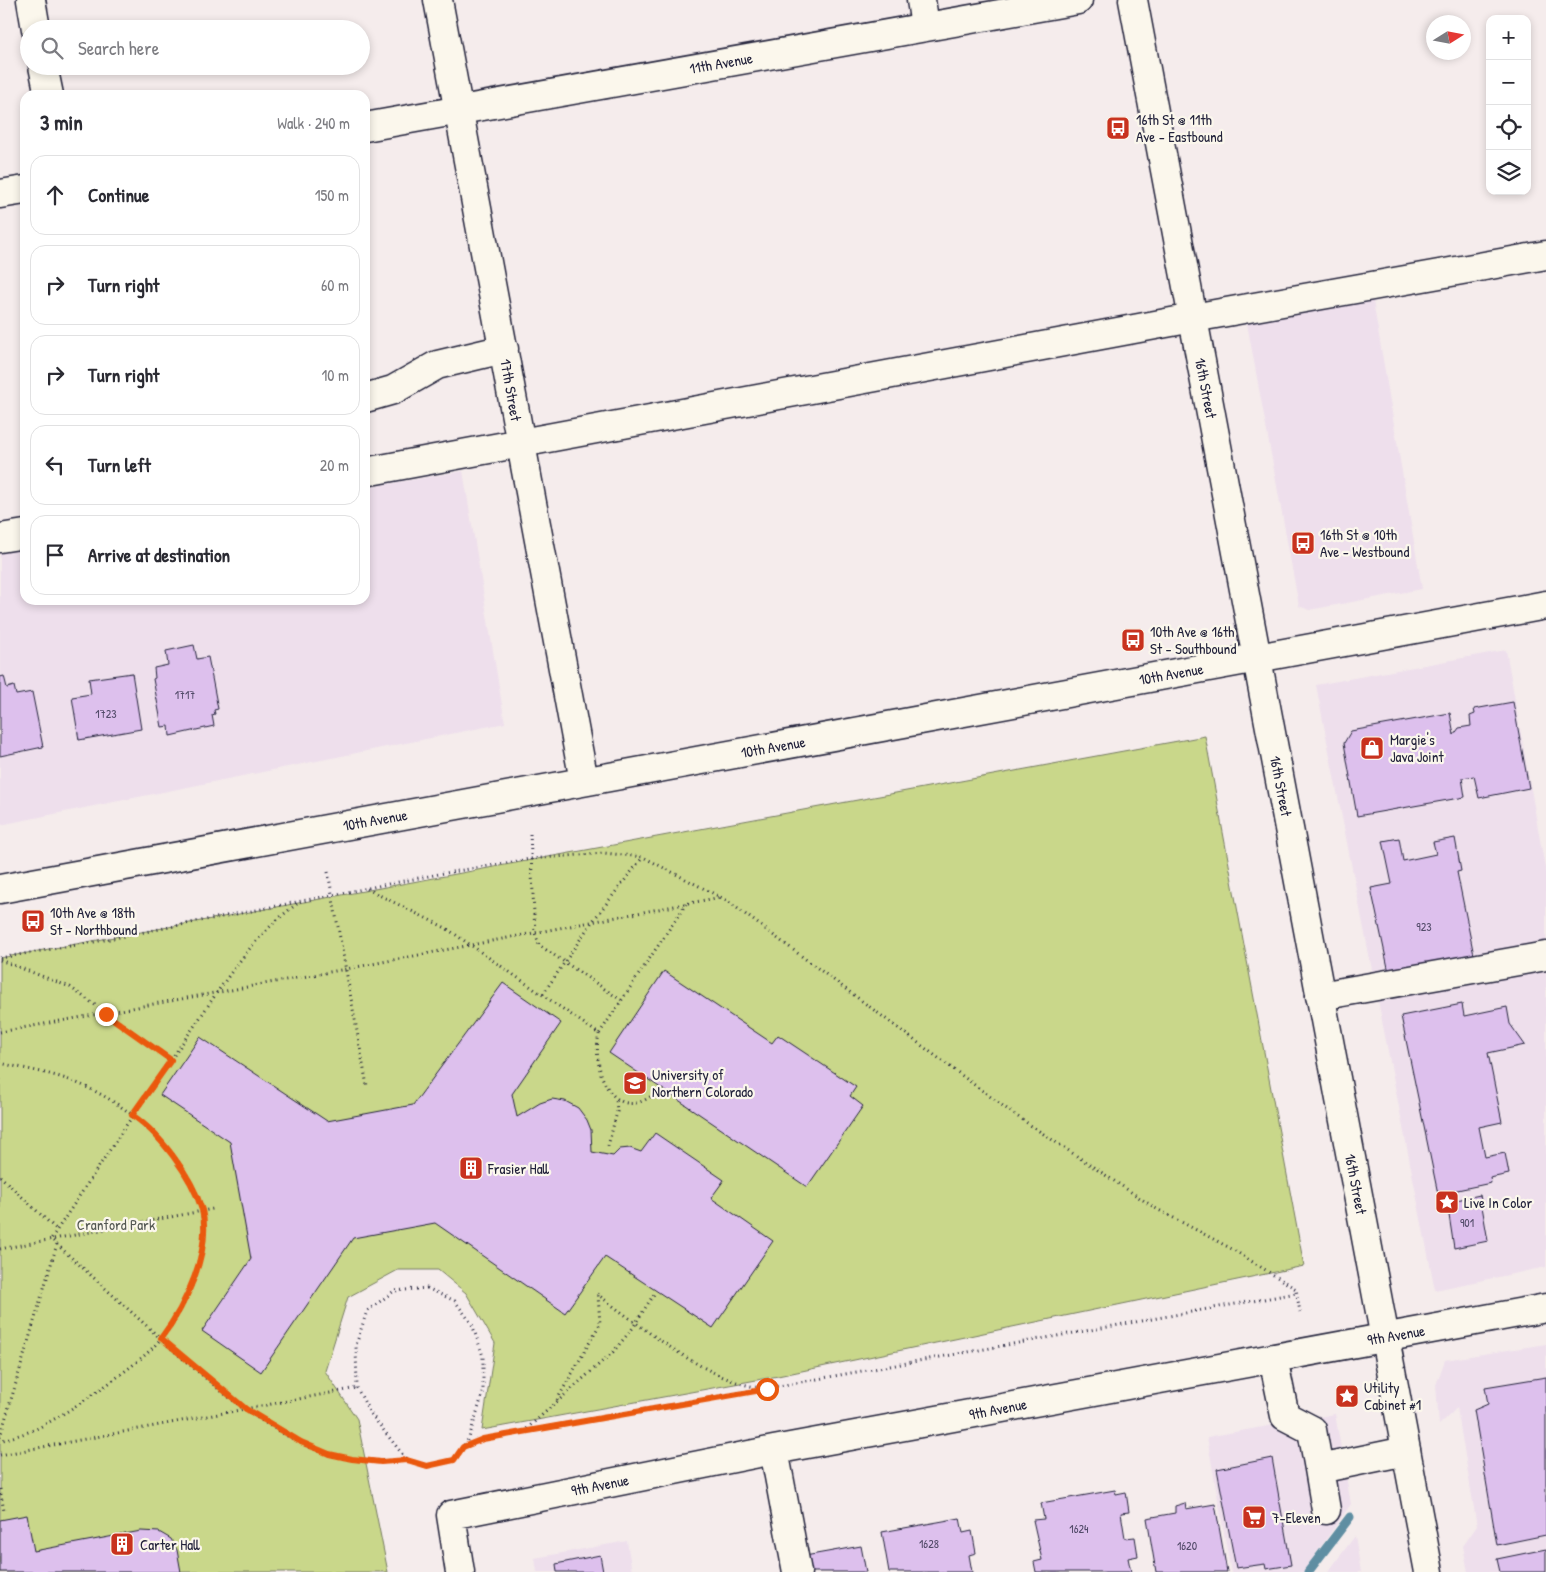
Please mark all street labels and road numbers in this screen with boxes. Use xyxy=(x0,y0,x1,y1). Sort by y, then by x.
street label: 11th Avenue xyxy=(688,47,754,79)
street label: 16th Street xyxy=(1190,356,1222,421)
street label: 17th Street xyxy=(495,357,527,424)
street label: 10th Avenue xyxy=(1137,658,1205,690)
street label: 10th Avenue xyxy=(739,731,807,763)
street label: 16th Street xyxy=(1265,754,1297,819)
street label: 10th Avenue xyxy=(341,804,409,836)
street label: 16th Street xyxy=(1340,1152,1372,1217)
street label: 9th Avenue xyxy=(1365,1320,1427,1350)
street label: 9th Avenue xyxy=(967,1393,1029,1425)
street label: 9th Avenue xyxy=(569,1469,631,1501)

